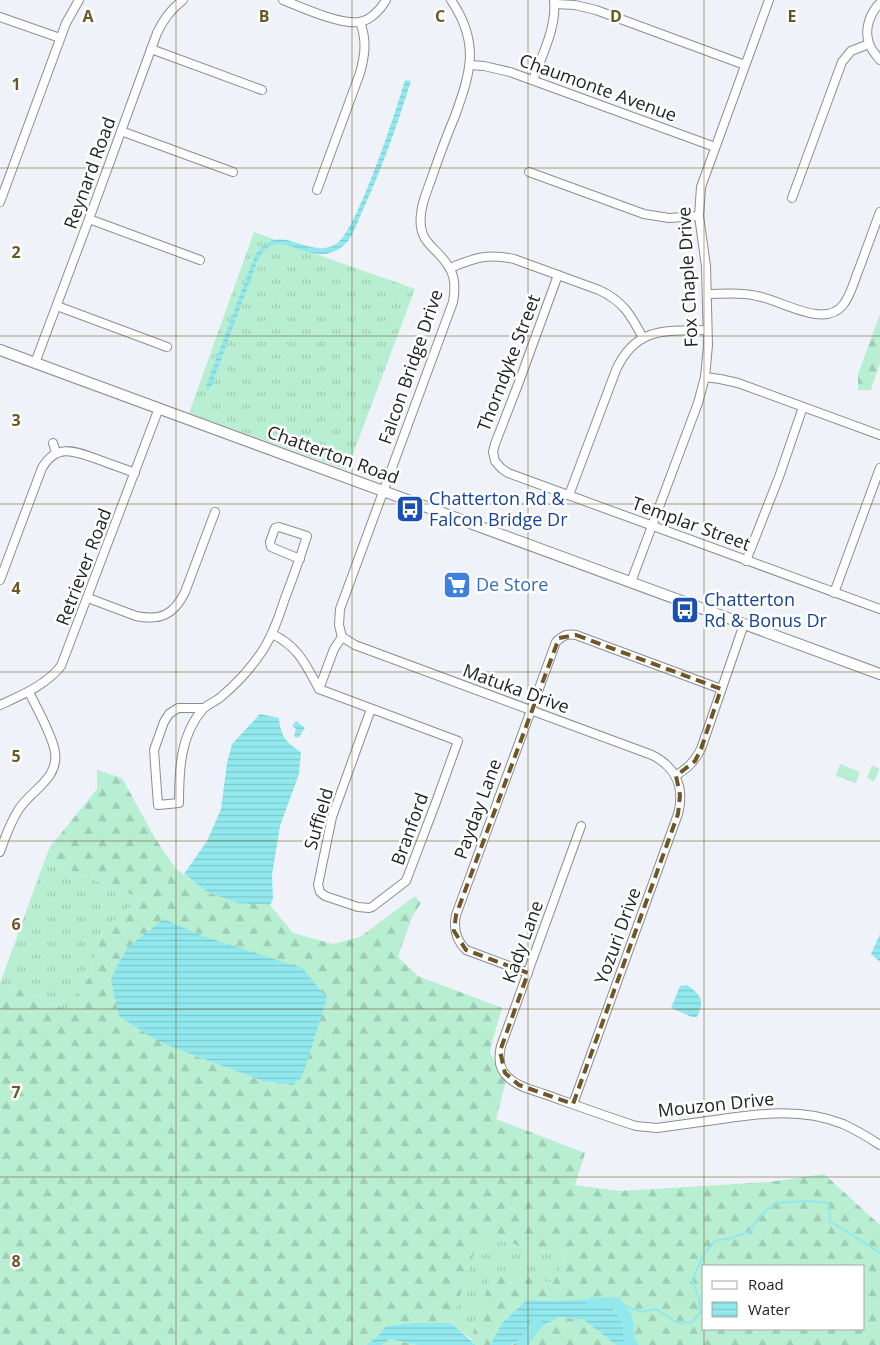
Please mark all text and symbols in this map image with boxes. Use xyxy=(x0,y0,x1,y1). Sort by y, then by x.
text: A xyxy=(82,5,94,27)
text: B xyxy=(259,5,269,27)
text: C xyxy=(435,5,445,27)
text: D xyxy=(610,5,622,27)
text: E xyxy=(788,5,797,27)
street label: Chaumonte Avenue xyxy=(516,47,680,127)
text: 1 xyxy=(11,73,21,95)
street label: Reynard Road xyxy=(58,113,120,232)
street label: Fox Chaple Drive xyxy=(671,206,703,348)
text: 2 xyxy=(11,241,21,263)
street label: Falcon Bridge Drive xyxy=(372,286,448,447)
street label: Thorndyke Street xyxy=(471,291,545,435)
text: 3 xyxy=(11,409,21,431)
street label: Chatterton Road xyxy=(264,419,403,489)
place label: Chatterton Rd & Falcon Bridge Dr xyxy=(429,486,568,531)
street label: Templar Street xyxy=(629,490,754,556)
bus stop icon: Chatterton Rd & Falcon Bridge Dr xyxy=(395,494,425,524)
street label: Retriever Road xyxy=(50,505,116,629)
supermarket icon: De Store xyxy=(442,570,472,600)
place label: De Store xyxy=(476,572,548,596)
text: 4 xyxy=(11,577,21,599)
place label: Chatterton Rd & Bonus Dr xyxy=(704,587,827,632)
bus stop icon: Chatterton Rd & Bonus Dr xyxy=(670,595,700,625)
street label: Matuka Drive xyxy=(460,658,573,718)
text: 5 xyxy=(11,745,21,767)
street label: Payday Lane xyxy=(448,755,506,862)
street label: Suffield xyxy=(298,785,338,852)
street label: Branford xyxy=(385,789,433,868)
street label: Yozuri Drive xyxy=(589,884,646,987)
street label: Kady Lane xyxy=(496,897,548,986)
text: 6 xyxy=(11,913,21,935)
text: 7 xyxy=(11,1081,21,1103)
street label: Mouzon Drive xyxy=(656,1086,775,1122)
text: 8 xyxy=(11,1250,21,1272)
legend xyxy=(702,1265,865,1330)
text: Road xyxy=(748,1274,784,1294)
text: Water xyxy=(748,1299,790,1319)

